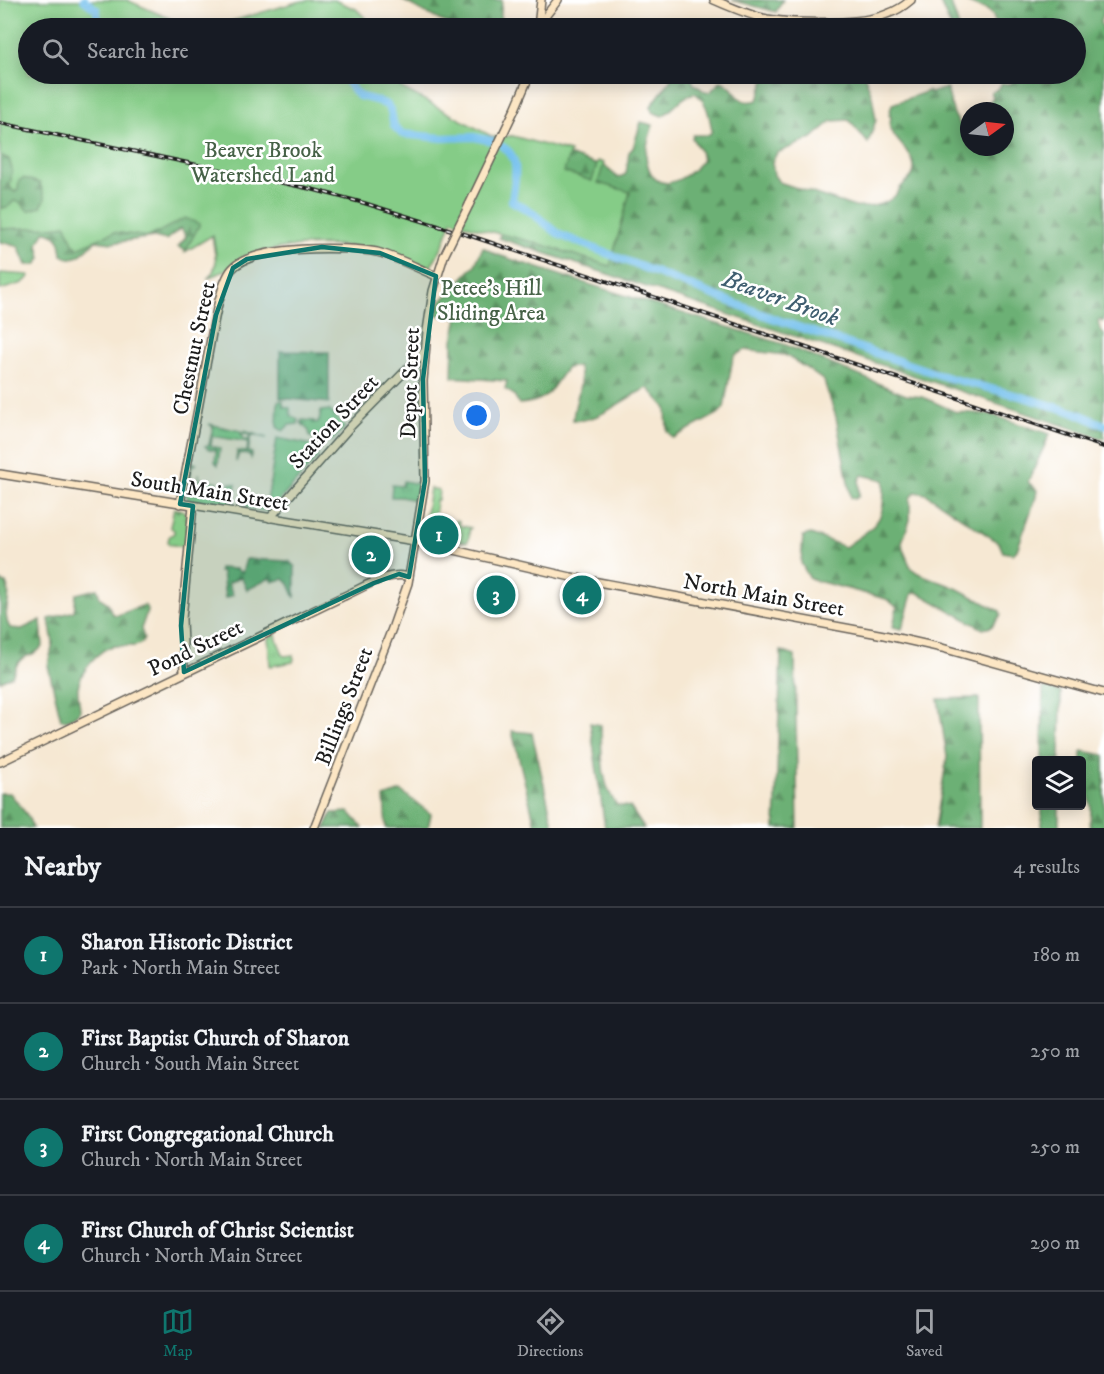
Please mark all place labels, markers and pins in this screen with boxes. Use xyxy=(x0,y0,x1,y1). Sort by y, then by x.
pin: 1 xyxy=(420,512,458,558)
pin: 2 xyxy=(352,532,391,578)
pin: 3 xyxy=(476,572,516,618)
pin: 4 xyxy=(562,572,602,618)

